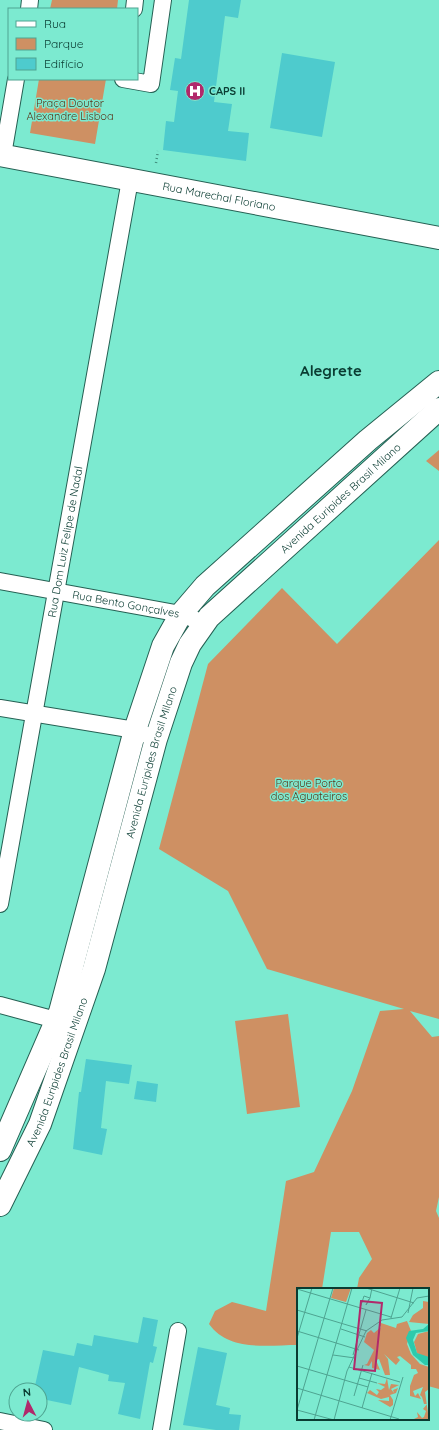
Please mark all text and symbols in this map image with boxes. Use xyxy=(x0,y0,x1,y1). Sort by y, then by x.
legend xyxy=(8,8,138,80)
text: Rua xyxy=(44,16,66,31)
text: Parque xyxy=(44,36,84,51)
text: Edifício xyxy=(44,56,84,71)
hospital icon: CAPS II xyxy=(184,80,206,102)
place label: CAPS II xyxy=(209,84,245,98)
park label: Praça Doutor Alexandre Lisboa xyxy=(26,96,114,123)
street label: Rua Marechal Floriano xyxy=(161,179,277,214)
district label: Alegrete xyxy=(300,361,362,380)
street label: Avenida Euripides Brasil Milano xyxy=(277,440,404,556)
street label: Rua Dom Luiz Felipe de Nadal xyxy=(45,465,85,618)
street label: Rua Bento Gonçalves xyxy=(71,587,181,621)
street label: Avenida Euripides Brasil Milano xyxy=(123,684,180,840)
park label: Parque Porto dos Aguateiros xyxy=(271,776,347,803)
street label: Avenida Euripides Brasil Milano xyxy=(23,995,91,1149)
inset map xyxy=(297,1288,429,1420)
north arrow xyxy=(8,1382,48,1422)
text: N xyxy=(22,1385,32,1399)

